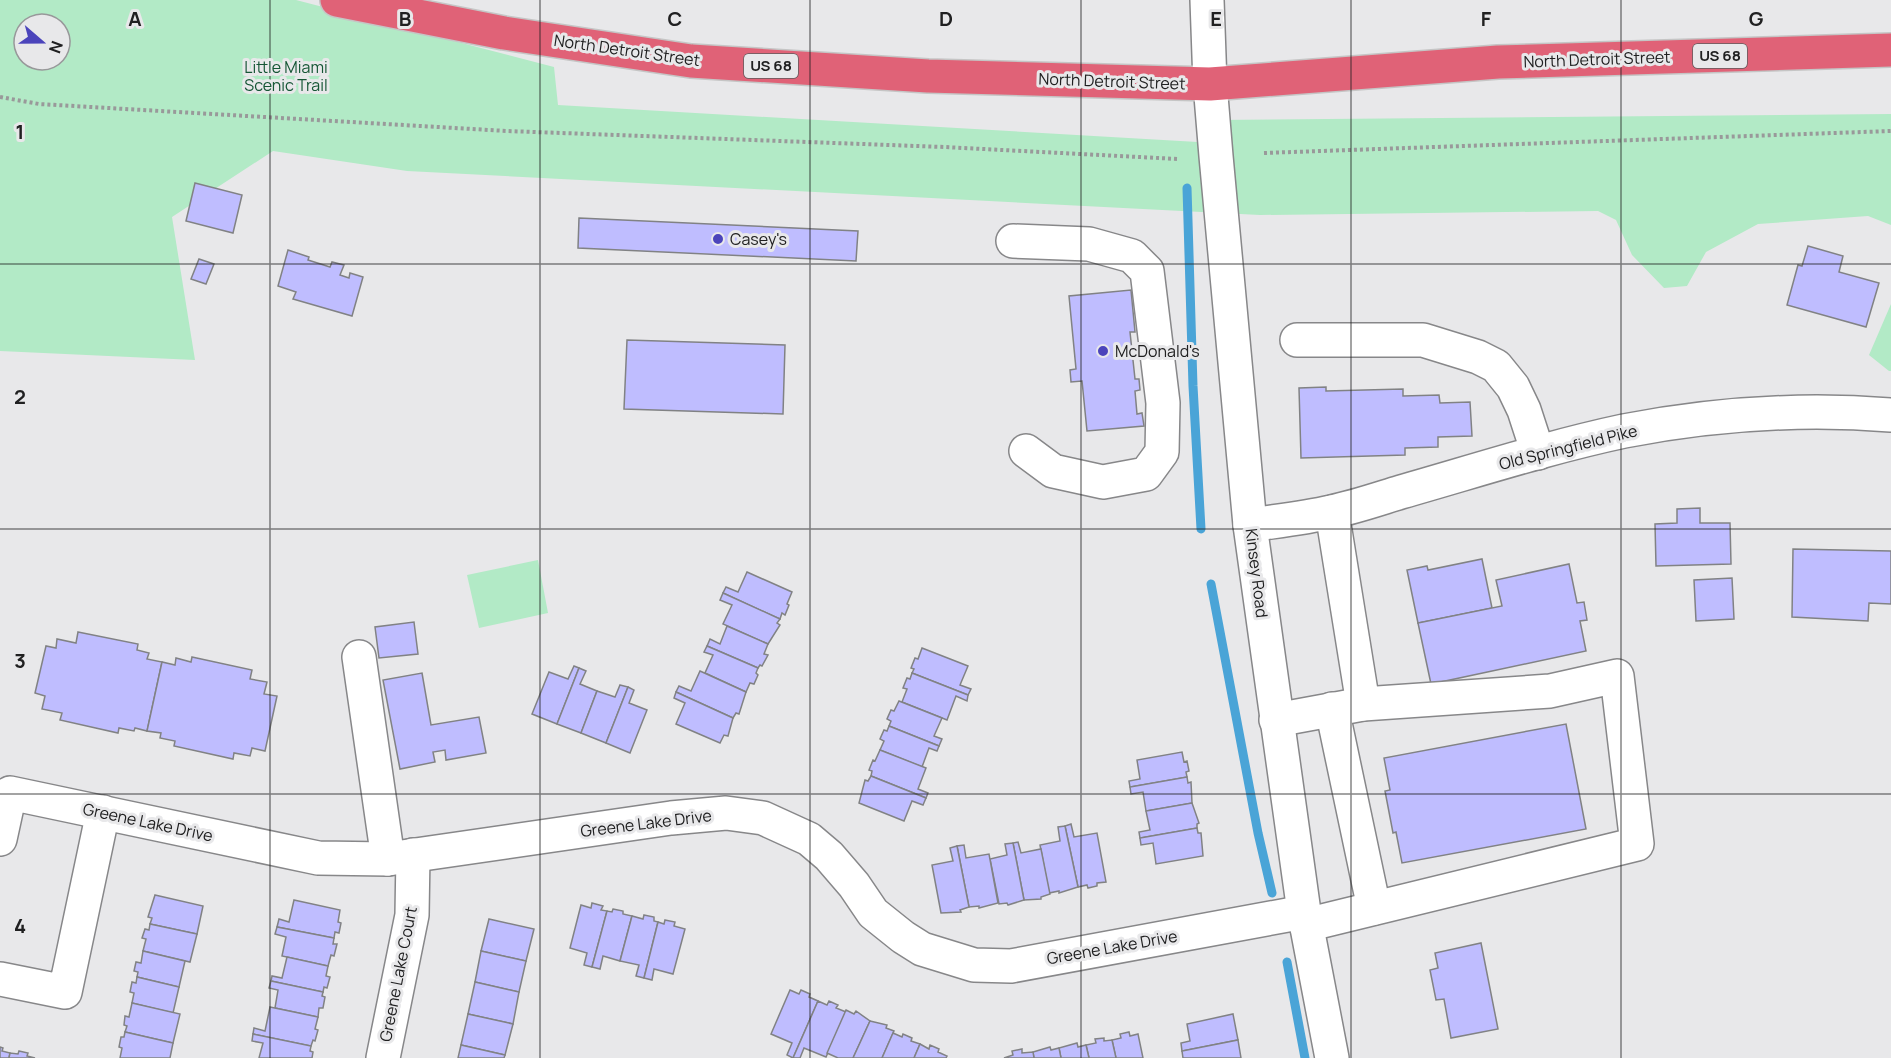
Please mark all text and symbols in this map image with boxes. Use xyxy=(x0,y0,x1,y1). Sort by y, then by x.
text: A xyxy=(128,5,142,32)
text: B xyxy=(399,5,412,32)
text: C xyxy=(668,5,682,32)
text: D xyxy=(939,5,953,32)
text: E xyxy=(1210,5,1222,32)
text: F xyxy=(1481,5,1492,32)
text: G xyxy=(1749,5,1764,32)
north arrow xyxy=(12,12,72,72)
street label: North Detroit Street xyxy=(553,29,701,71)
text: N xyxy=(44,38,68,56)
road number: US 68 xyxy=(1693,44,1747,68)
street label: North Detroit Street xyxy=(1523,45,1671,73)
road number: US 68 xyxy=(744,54,798,78)
park label: Little Miami Scenic Trail xyxy=(244,56,328,96)
street label: North Detroit Street xyxy=(1038,67,1186,95)
text: 1 xyxy=(16,118,24,145)
place label: Casey's xyxy=(730,228,787,250)
marker: Casey's xyxy=(711,232,725,246)
place label: McDonald's xyxy=(1115,340,1200,362)
marker: McDonald's xyxy=(1096,344,1110,358)
text: 2 xyxy=(14,383,26,410)
street label: Old Springfield Pike xyxy=(1497,419,1639,475)
street label: Kinsey Road xyxy=(1241,527,1273,619)
text: 3 xyxy=(14,647,26,674)
street label: Greene Lake Drive xyxy=(81,798,215,846)
street label: Greene Lake Drive xyxy=(579,804,713,842)
street label: Greene Lake Court xyxy=(374,904,422,1044)
text: 4 xyxy=(14,912,26,939)
street label: Greene Lake Drive xyxy=(1045,925,1179,969)

